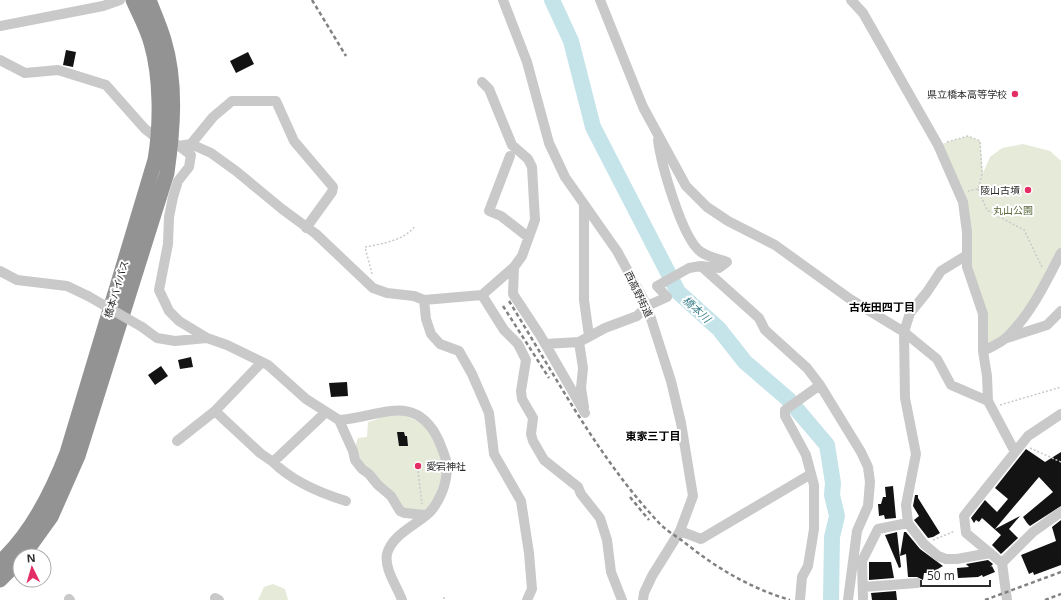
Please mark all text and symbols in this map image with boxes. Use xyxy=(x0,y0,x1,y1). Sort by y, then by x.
place label: 県立橋本高等学校 xyxy=(927,87,1007,101)
marker: 県立橋本高等学校 xyxy=(1010,89,1020,99)
place label: 陵山古墳 xyxy=(980,183,1020,197)
marker: 陵山古墳 xyxy=(1023,185,1033,195)
park label: 丸山公園 xyxy=(993,203,1033,217)
street label: 橋本バイパス xyxy=(101,258,131,320)
street label: 西高野街道 xyxy=(622,268,656,320)
water label: 橋本川 xyxy=(680,292,715,326)
district label: 古佐田四丁目 xyxy=(849,299,915,314)
district label: 東家三丁目 xyxy=(626,428,681,443)
place label: 愛宕神社 xyxy=(426,459,466,473)
marker: 愛宕神社 xyxy=(413,461,423,471)
north arrow xyxy=(12,548,52,588)
text: N xyxy=(26,550,36,565)
scale bar xyxy=(921,562,990,588)
text: 50 m xyxy=(927,567,955,584)

